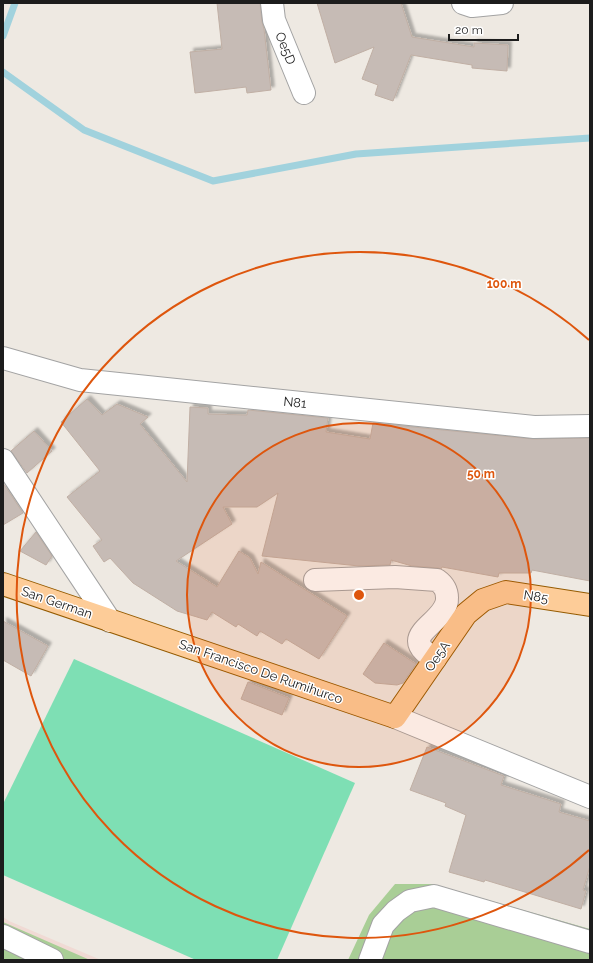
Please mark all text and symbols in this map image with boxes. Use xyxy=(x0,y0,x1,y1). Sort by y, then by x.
scale bar xyxy=(449,16,518,42)
text: 20 m xyxy=(455,23,483,37)
street label: Oe5D xyxy=(272,30,299,67)
text: 100 m xyxy=(487,277,521,291)
street label: N81 xyxy=(283,394,308,411)
text: 50 m xyxy=(467,467,495,481)
street label: San German xyxy=(19,583,94,622)
street label: N85 xyxy=(522,587,549,606)
centre of rings xyxy=(352,588,366,602)
street label: San Francisco De Rumihurco xyxy=(177,636,345,707)
street label: Oe5A xyxy=(422,638,453,674)

